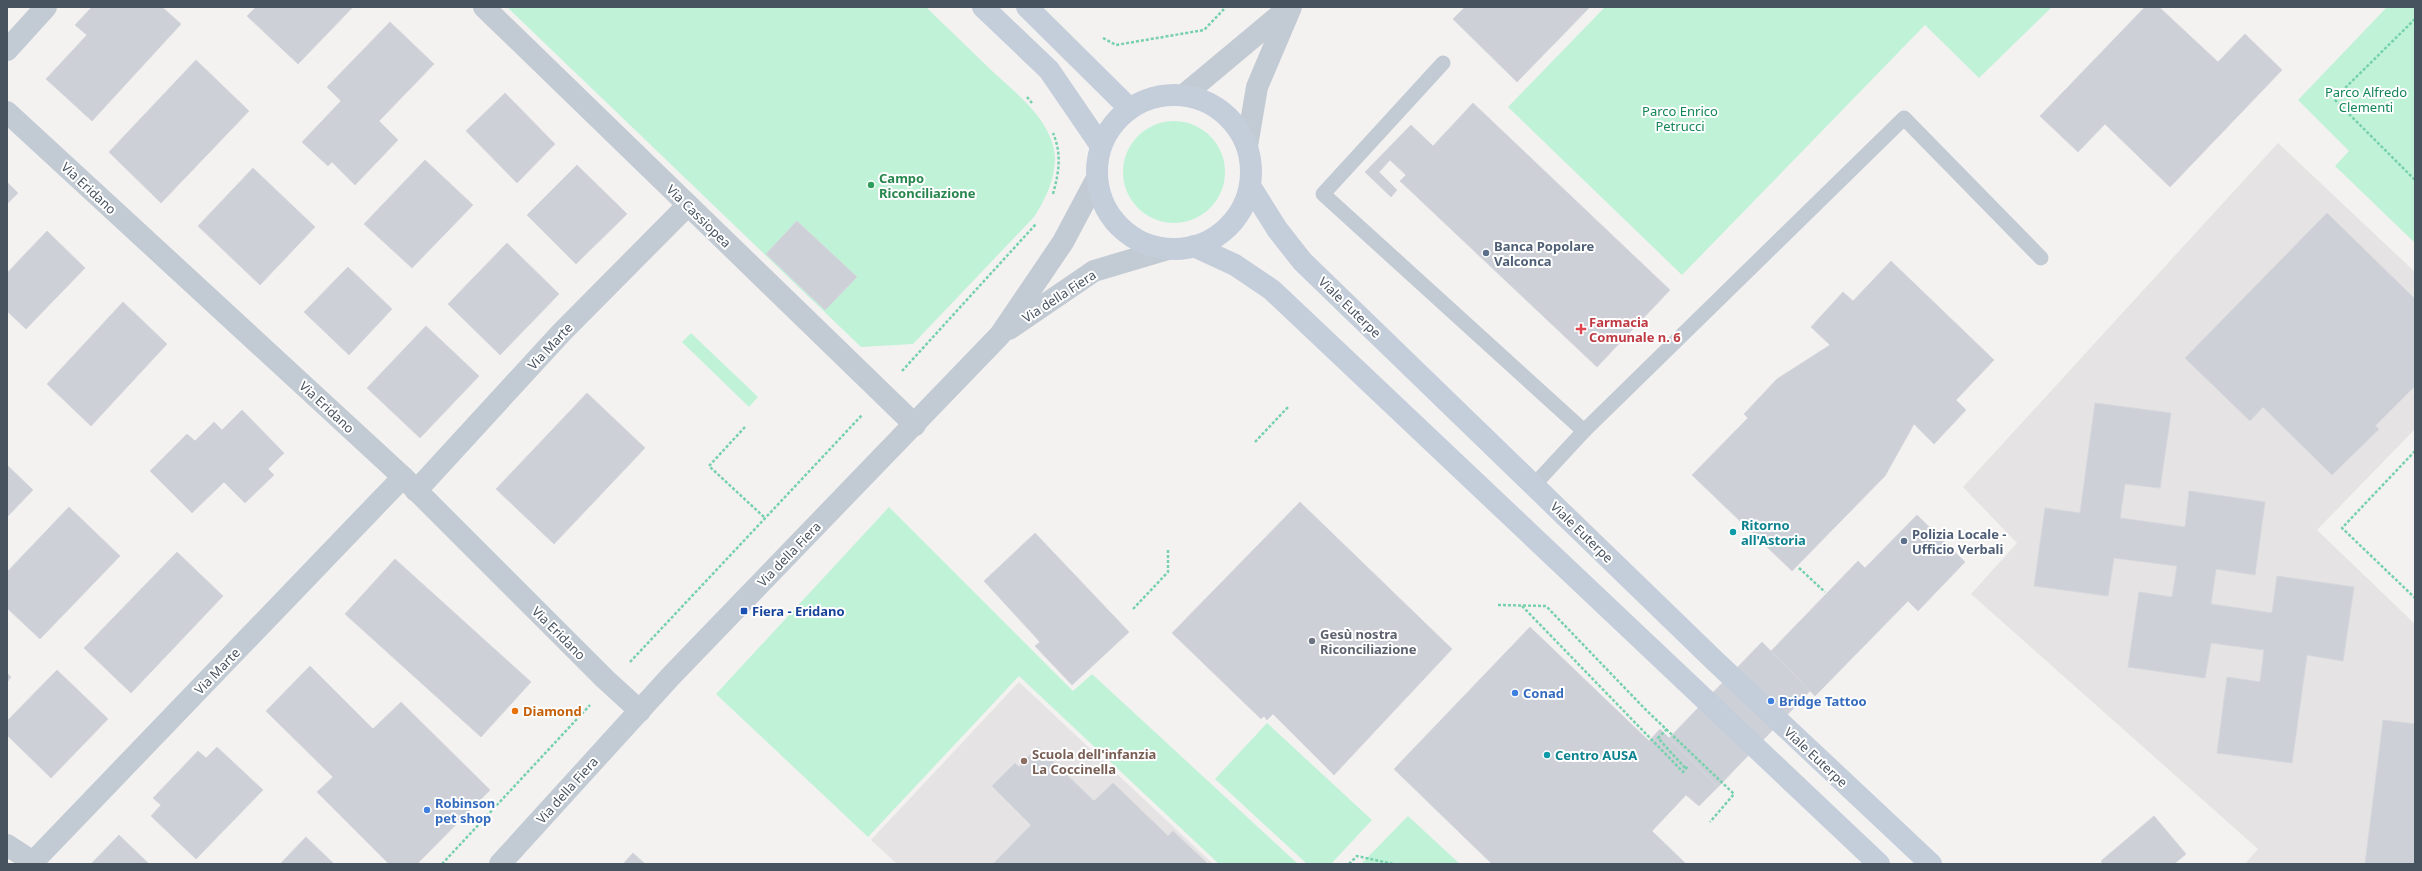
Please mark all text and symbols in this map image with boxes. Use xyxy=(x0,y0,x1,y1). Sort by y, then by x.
park label: Parco Alfredo Clementi xyxy=(2325,83,2407,116)
park label: Parco Enrico Petrucci xyxy=(1642,102,1718,135)
street label: Via Eridano xyxy=(58,158,120,218)
place label: Campo Riconciliazione xyxy=(879,169,976,202)
street label: Via Cassiopea xyxy=(663,180,735,252)
marker: Campo Riconciliazione xyxy=(866,180,876,190)
place label: Banca Popolare Valconca xyxy=(1494,237,1595,270)
marker: Banca Popolare Valconca xyxy=(1481,248,1491,258)
street label: Via della Fiera xyxy=(1019,265,1099,327)
street label: Viale Euterpe xyxy=(1315,273,1385,341)
place label: Farmacia Comunale n. 6 xyxy=(1589,313,1681,346)
street label: Via Marte xyxy=(524,319,576,373)
marker: Farmacia Comunale n. 6 xyxy=(1576,324,1586,334)
street label: Via Eridano xyxy=(296,377,358,437)
street label: Viale Euterpe xyxy=(1547,498,1617,566)
place label: Ritorno all'Astoria xyxy=(1741,516,1806,549)
street label: Via della Fiera xyxy=(753,517,825,591)
place label: Polizia Locale - Ufficio Verbali xyxy=(1912,525,2006,558)
marker: Ritorno all'Astoria xyxy=(1728,527,1738,537)
marker: Polizia Locale - Ufficio Verbali xyxy=(1899,536,1909,546)
street label: Via Eridano xyxy=(528,602,590,664)
place label: Fiera - Eridano xyxy=(752,602,845,620)
marker: Fiera - Eridano xyxy=(739,606,749,616)
place label: Gesù nostra Riconciliazione xyxy=(1320,625,1417,658)
marker: Gesù nostra Riconciliazione xyxy=(1307,636,1317,646)
street label: Via Marte xyxy=(190,644,244,698)
place label: Conad xyxy=(1523,684,1564,702)
marker: Conad xyxy=(1510,688,1520,698)
place label: Bridge Tattoo xyxy=(1779,692,1867,710)
marker: Bridge Tattoo xyxy=(1766,696,1776,706)
place label: Diamond xyxy=(523,702,582,720)
marker: Diamond xyxy=(510,706,520,716)
street label: Viale Euterpe xyxy=(1780,723,1852,791)
place label: Scuola dell'infanzia La Coccinella xyxy=(1032,745,1156,778)
place label: Centro AUSA xyxy=(1555,746,1637,764)
marker: Centro AUSA xyxy=(1542,750,1552,760)
street label: Via della Fiera xyxy=(532,753,602,827)
marker: Scuola dell'infanzia La Coccinella xyxy=(1019,756,1029,766)
place label: Robinson pet shop xyxy=(435,794,495,827)
marker: Robinson pet shop xyxy=(422,805,432,815)

